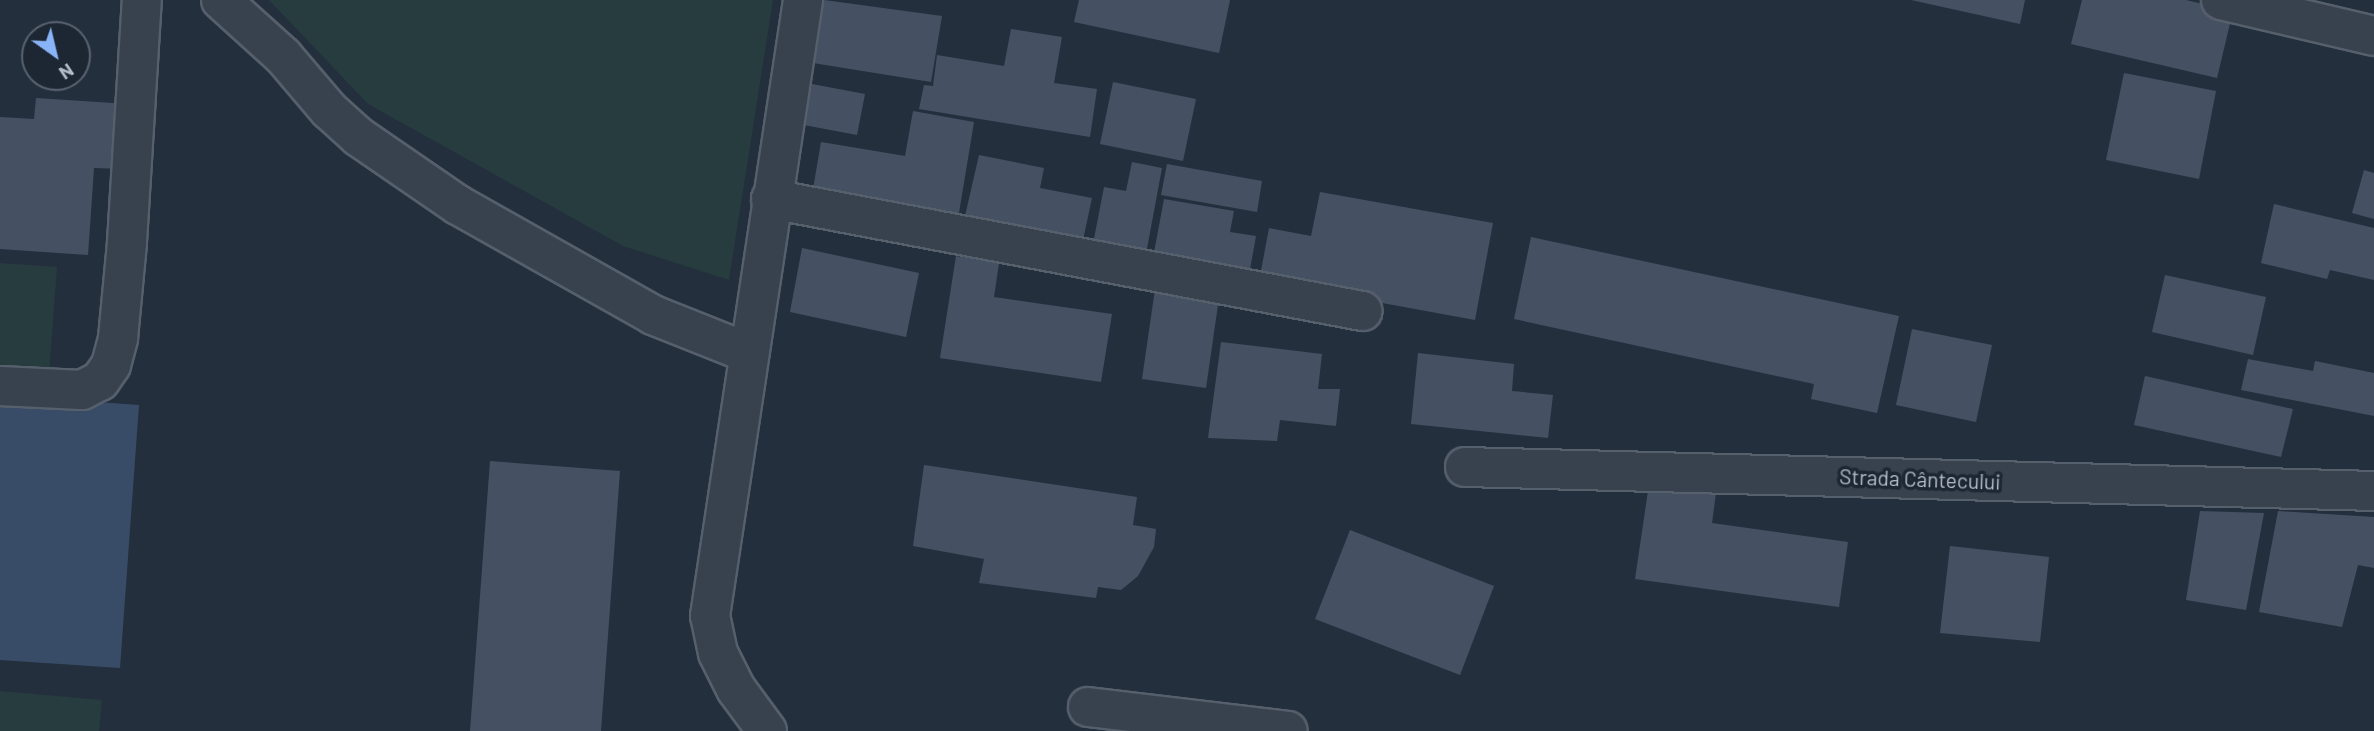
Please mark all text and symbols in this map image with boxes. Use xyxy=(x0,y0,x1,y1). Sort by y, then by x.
north arrow xyxy=(21,21,91,91)
text: N xyxy=(55,59,79,85)
street label: Strada Cântecului xyxy=(1839,464,2001,494)

